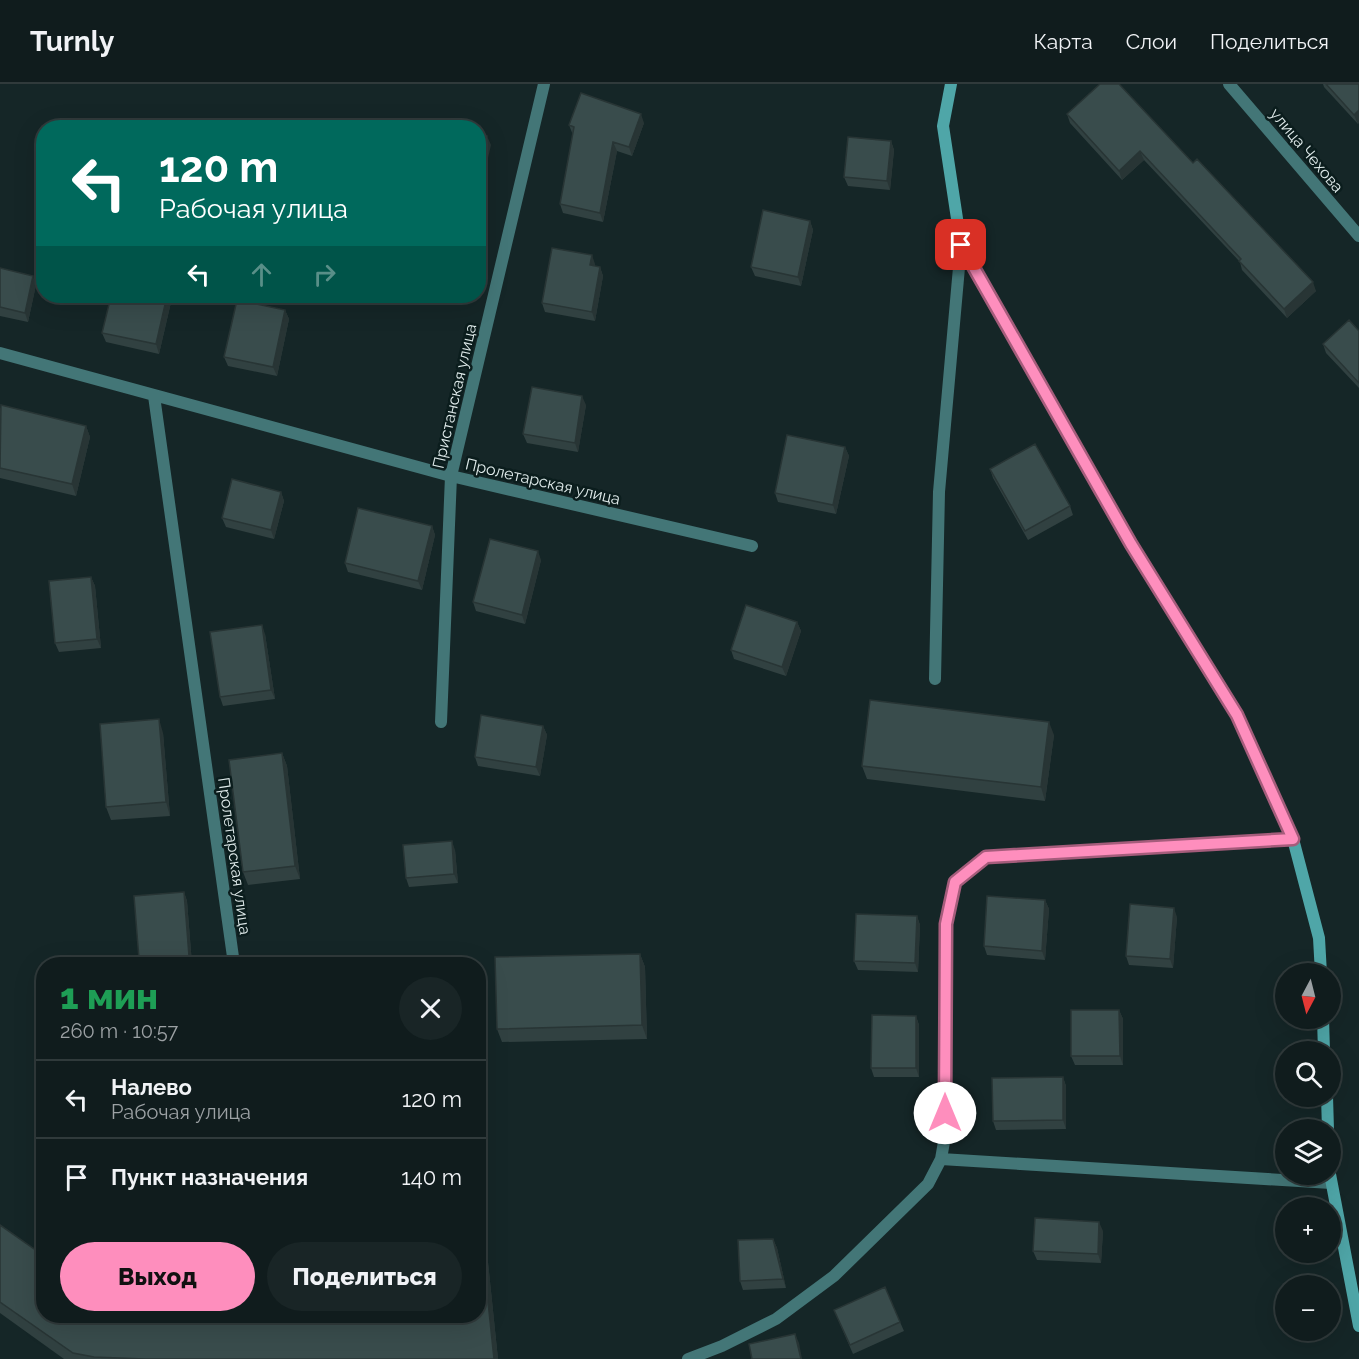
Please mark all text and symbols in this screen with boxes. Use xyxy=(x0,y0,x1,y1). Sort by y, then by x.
text: Turnly xyxy=(30,25,114,58)
text: Карта xyxy=(1034,29,1093,54)
text: Слои xyxy=(1126,29,1177,54)
text: Поделиться xyxy=(1210,29,1329,54)
street label: улица Чехова xyxy=(1266,104,1347,196)
text: 120 m xyxy=(159,143,278,192)
icon: left xyxy=(60,144,138,222)
text: Рабочая улица xyxy=(159,193,348,224)
pin xyxy=(935,219,986,270)
icon: arrive xyxy=(944,228,977,261)
icon: left xyxy=(182,258,215,291)
icon: ahead xyxy=(245,258,278,291)
icon: right xyxy=(308,258,341,291)
street label: Пристанская улица xyxy=(429,322,480,470)
street label: Пролетарская улица xyxy=(464,454,622,509)
street label: Пролетарская улица xyxy=(214,776,255,936)
north arrow xyxy=(1275,963,1341,1029)
map controls xyxy=(1275,963,1341,1341)
text: 1 мин xyxy=(60,975,158,1017)
button: close xyxy=(399,977,462,1040)
text: 260 m · 10:57 xyxy=(60,1019,178,1043)
button: search xyxy=(1275,1041,1341,1107)
text: Налево xyxy=(111,1074,192,1100)
position arrow xyxy=(913,1081,977,1145)
icon: left xyxy=(60,1083,93,1116)
text: 120 m xyxy=(402,1086,462,1112)
text: Рабочая улица xyxy=(111,1100,251,1124)
button: layers xyxy=(1275,1119,1341,1185)
icon: arrive xyxy=(60,1161,93,1194)
text: Пункт назначения xyxy=(111,1164,308,1190)
text: 140 m xyxy=(401,1164,462,1190)
button: + xyxy=(1275,1197,1341,1263)
button: Выход xyxy=(60,1242,255,1311)
button: Поделиться xyxy=(267,1242,462,1311)
button: − xyxy=(1275,1275,1341,1341)

